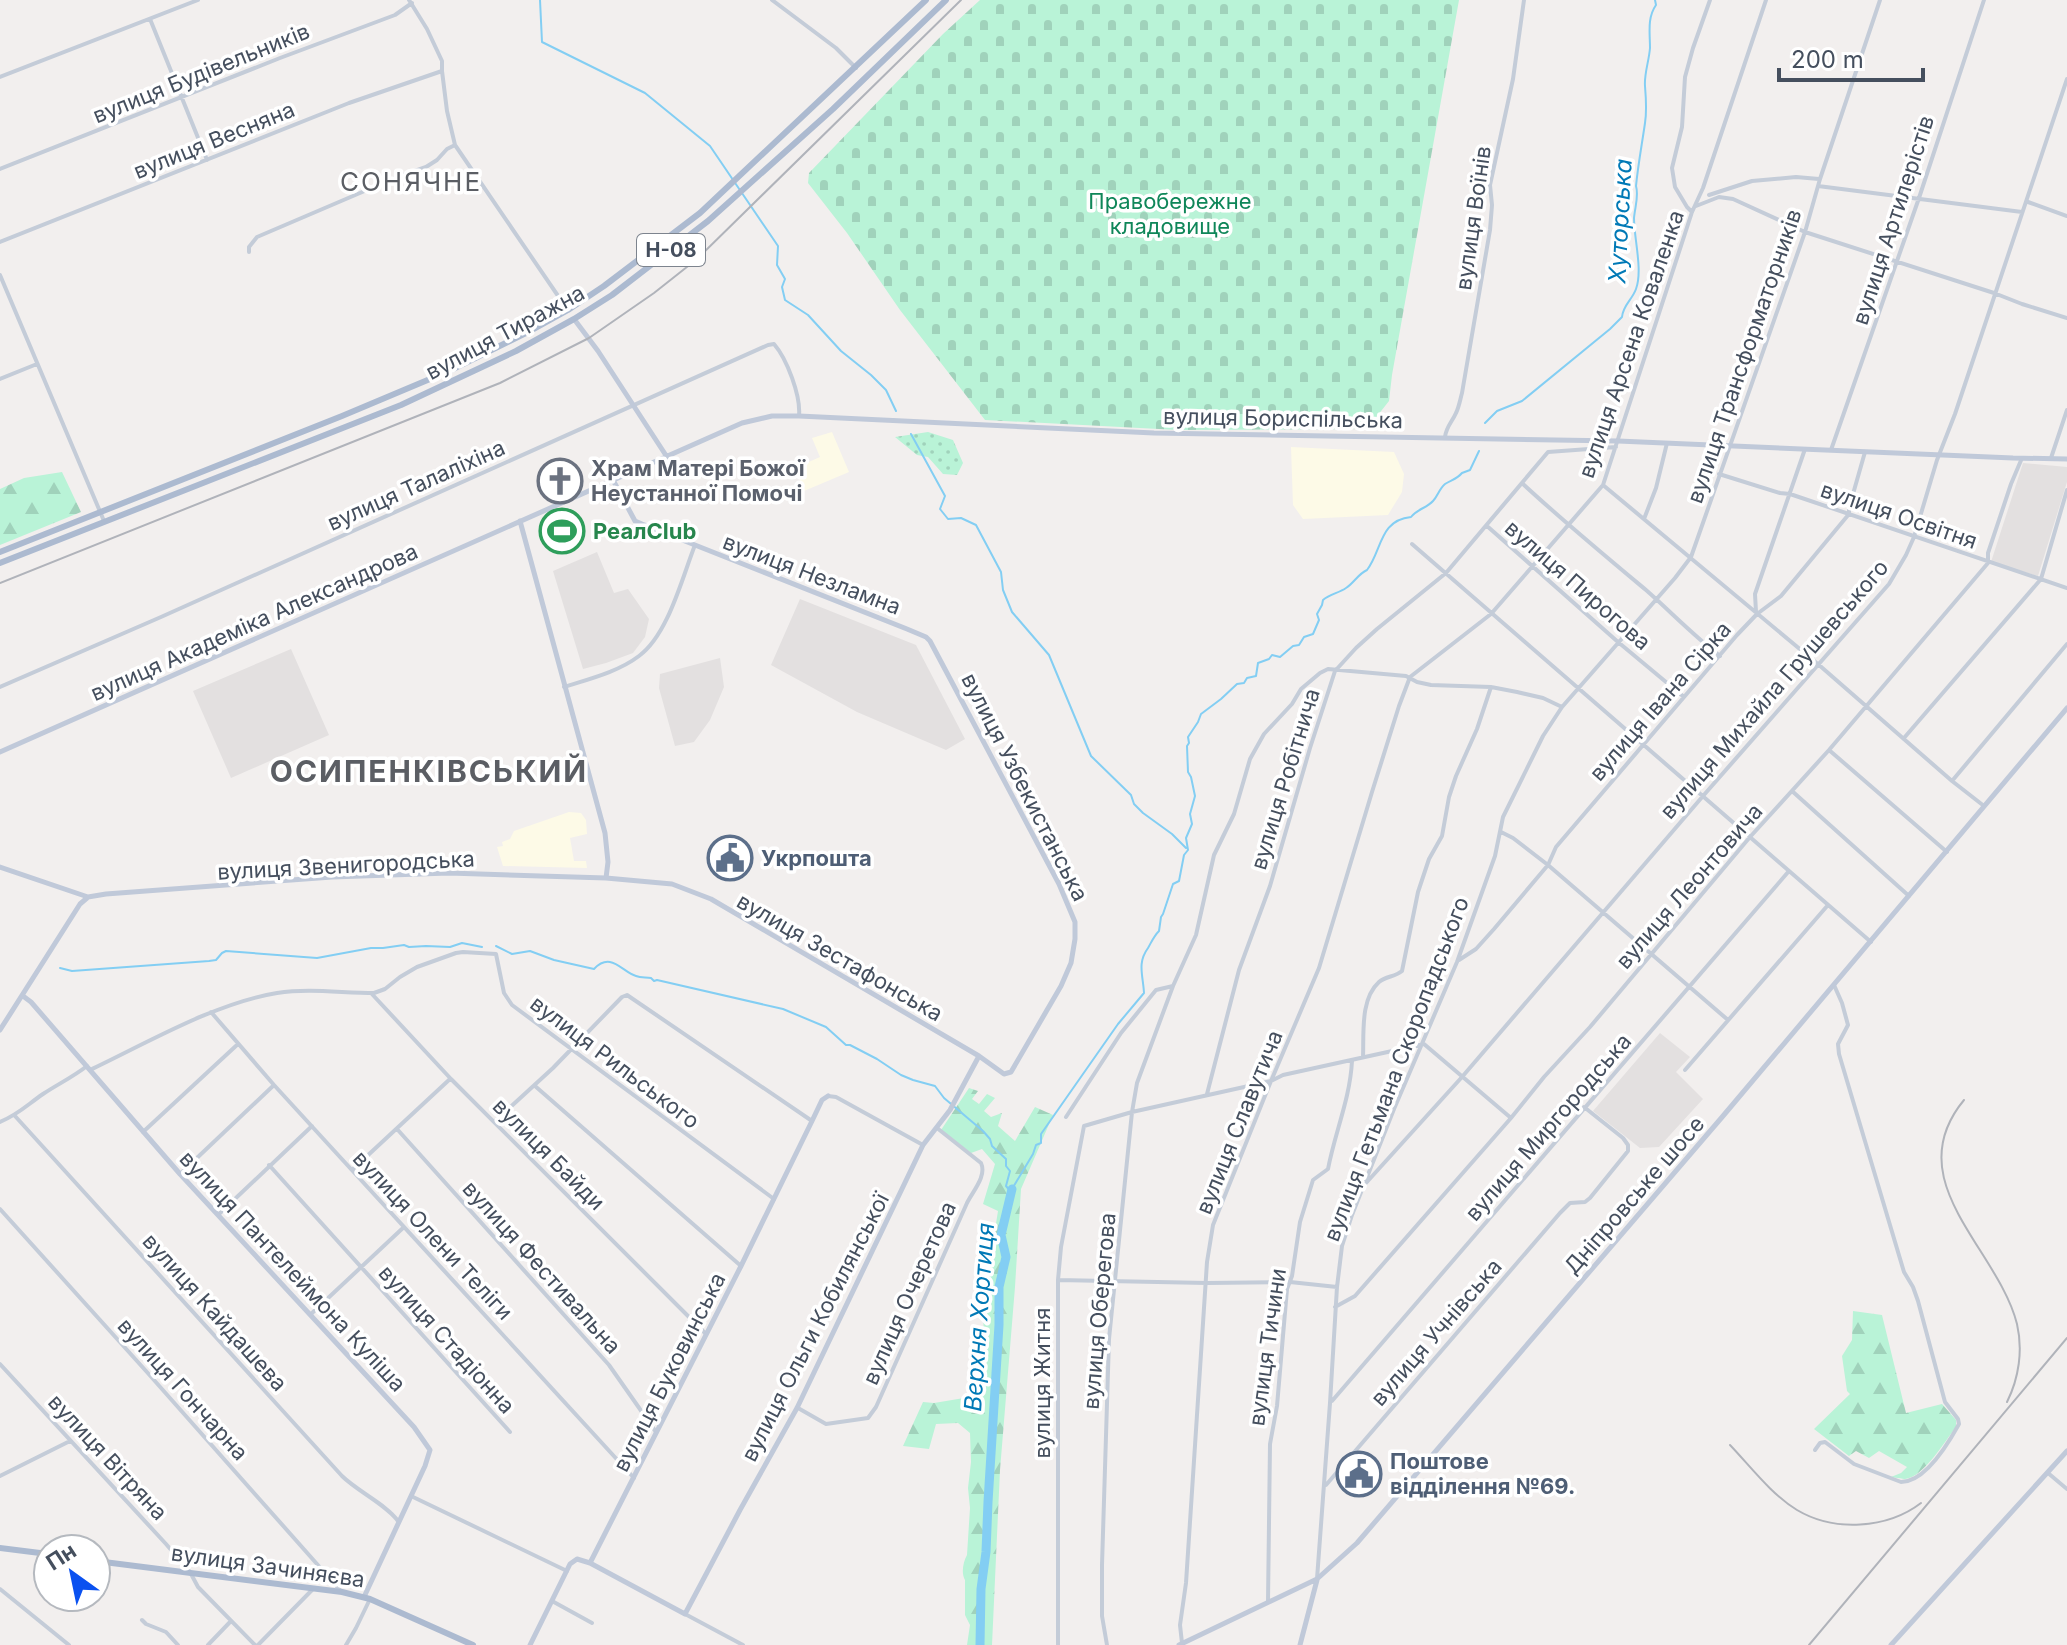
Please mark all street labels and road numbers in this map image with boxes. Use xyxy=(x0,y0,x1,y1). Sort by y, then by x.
street label: вулиця Будівельників xyxy=(89,18,313,128)
street label: вулиця Весняна xyxy=(130,96,298,184)
street label: вулиця Артилерістів xyxy=(1847,112,1939,328)
street label: вулиця Воїнів xyxy=(1450,144,1496,292)
street label: вулиця Трансформаторників xyxy=(1681,206,1807,506)
street label: вулиця Арсена Коваленка xyxy=(1573,207,1689,481)
road number: Н-08 xyxy=(637,234,705,266)
street label: вулиця Тиражна xyxy=(421,279,589,385)
street label: вулиця Бориспільська xyxy=(1163,403,1403,433)
street label: вулиця Талаліхіна xyxy=(323,434,509,536)
street label: вулиця Освітня xyxy=(1817,476,1981,554)
street label: вулиця Пирогова xyxy=(1500,515,1656,655)
street label: вулиця Незламна xyxy=(719,528,905,620)
street label: вулиця Академіка Александрова xyxy=(86,538,422,706)
street label: вулиця Михайла Грушевського xyxy=(1654,554,1894,824)
street label: вулиця Івана Сірка xyxy=(1584,616,1736,786)
street label: вулиця Узбекистанська xyxy=(956,669,1094,905)
street label: вулиця Робітнича xyxy=(1245,685,1325,873)
street label: вулиця Леонтовича xyxy=(1610,798,1768,974)
street label: вулиця Звенигородська xyxy=(217,845,475,885)
street label: вулиця Зестафонська xyxy=(733,887,947,1027)
street label: вулиця Гетьмана Скоропадського xyxy=(1318,893,1474,1245)
street label: вулиця Рильського xyxy=(525,990,705,1134)
street label: вулиця Славутича xyxy=(1190,1026,1288,1218)
street label: вулиця Миргородська xyxy=(1460,1028,1636,1226)
street label: вулиця Байди xyxy=(488,1093,610,1215)
street label: Дніпровське шосе xyxy=(1558,1111,1710,1279)
street label: вулиця Пантелеймона Куліша xyxy=(175,1145,411,1397)
street label: вулиця Олени Теліги xyxy=(348,1145,518,1325)
street label: вулиця Фестивальна xyxy=(458,1175,626,1359)
street label: вулиця Ольги Кобилянської xyxy=(736,1187,895,1466)
street label: вулиця Очеретова xyxy=(857,1198,961,1388)
street label: вулиця Оберегова xyxy=(1077,1212,1121,1410)
street label: вулиця Кайдашева xyxy=(137,1228,293,1396)
street label: вулиця Учнівська xyxy=(1365,1253,1507,1411)
street label: вулиця Стадіонна xyxy=(374,1260,520,1418)
street label: вулиця Тичини xyxy=(1243,1267,1291,1427)
street label: вулиця Буковинська xyxy=(608,1268,730,1476)
street label: вулиця Житня xyxy=(1029,1308,1055,1458)
street label: вулиця Гончарна xyxy=(112,1313,254,1465)
street label: вулиця Вітряна xyxy=(43,1389,173,1525)
street label: вулиця Зачиняєва xyxy=(170,1540,366,1592)

